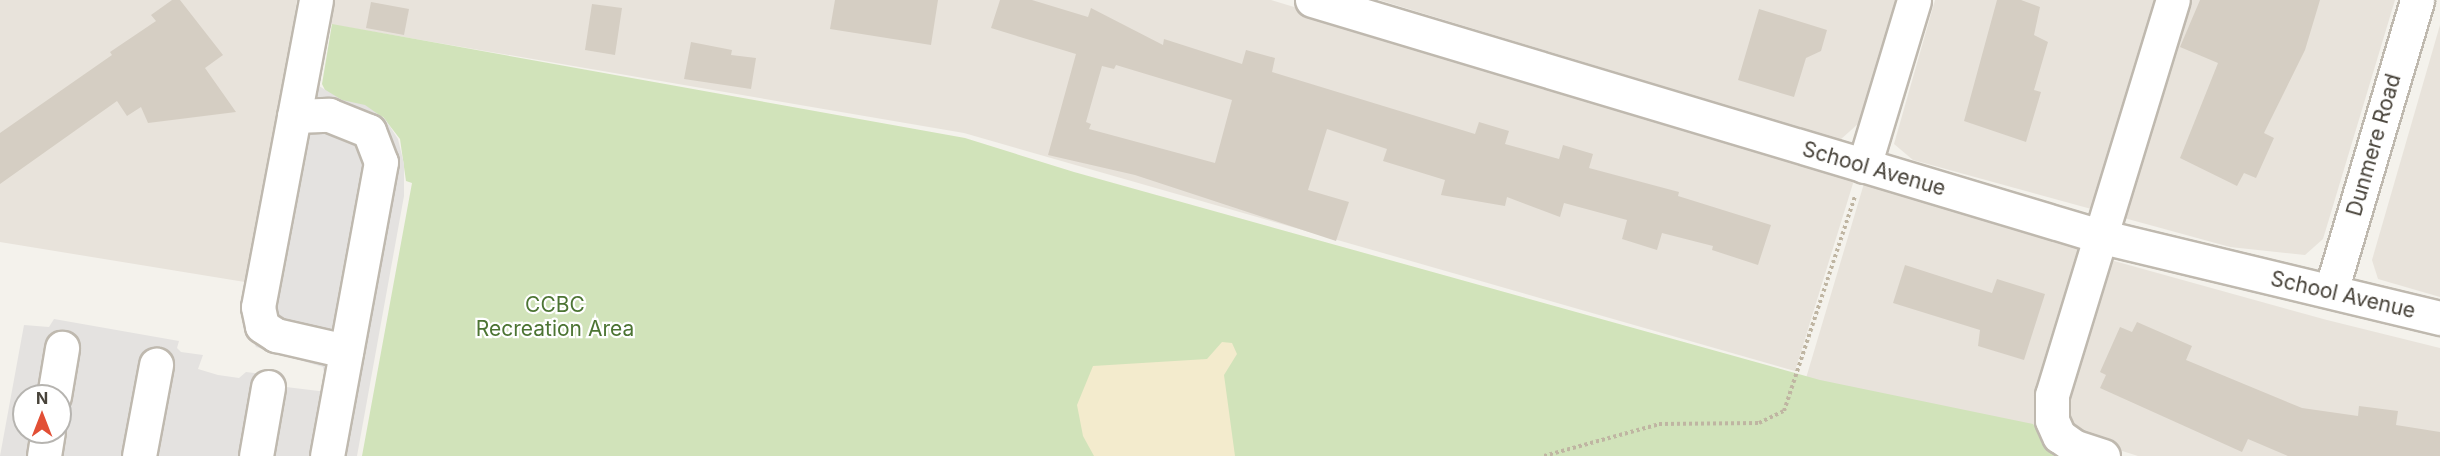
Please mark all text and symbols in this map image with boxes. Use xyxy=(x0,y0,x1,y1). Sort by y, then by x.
street label: Dunmere Road xyxy=(2342,71,2406,219)
street label: School Avenue xyxy=(1799,137,1949,201)
street label: School Avenue xyxy=(2268,266,2418,324)
park label: CCBC Recreation Area xyxy=(476,292,634,342)
north arrow xyxy=(12,384,72,444)
text: N xyxy=(36,388,48,408)

